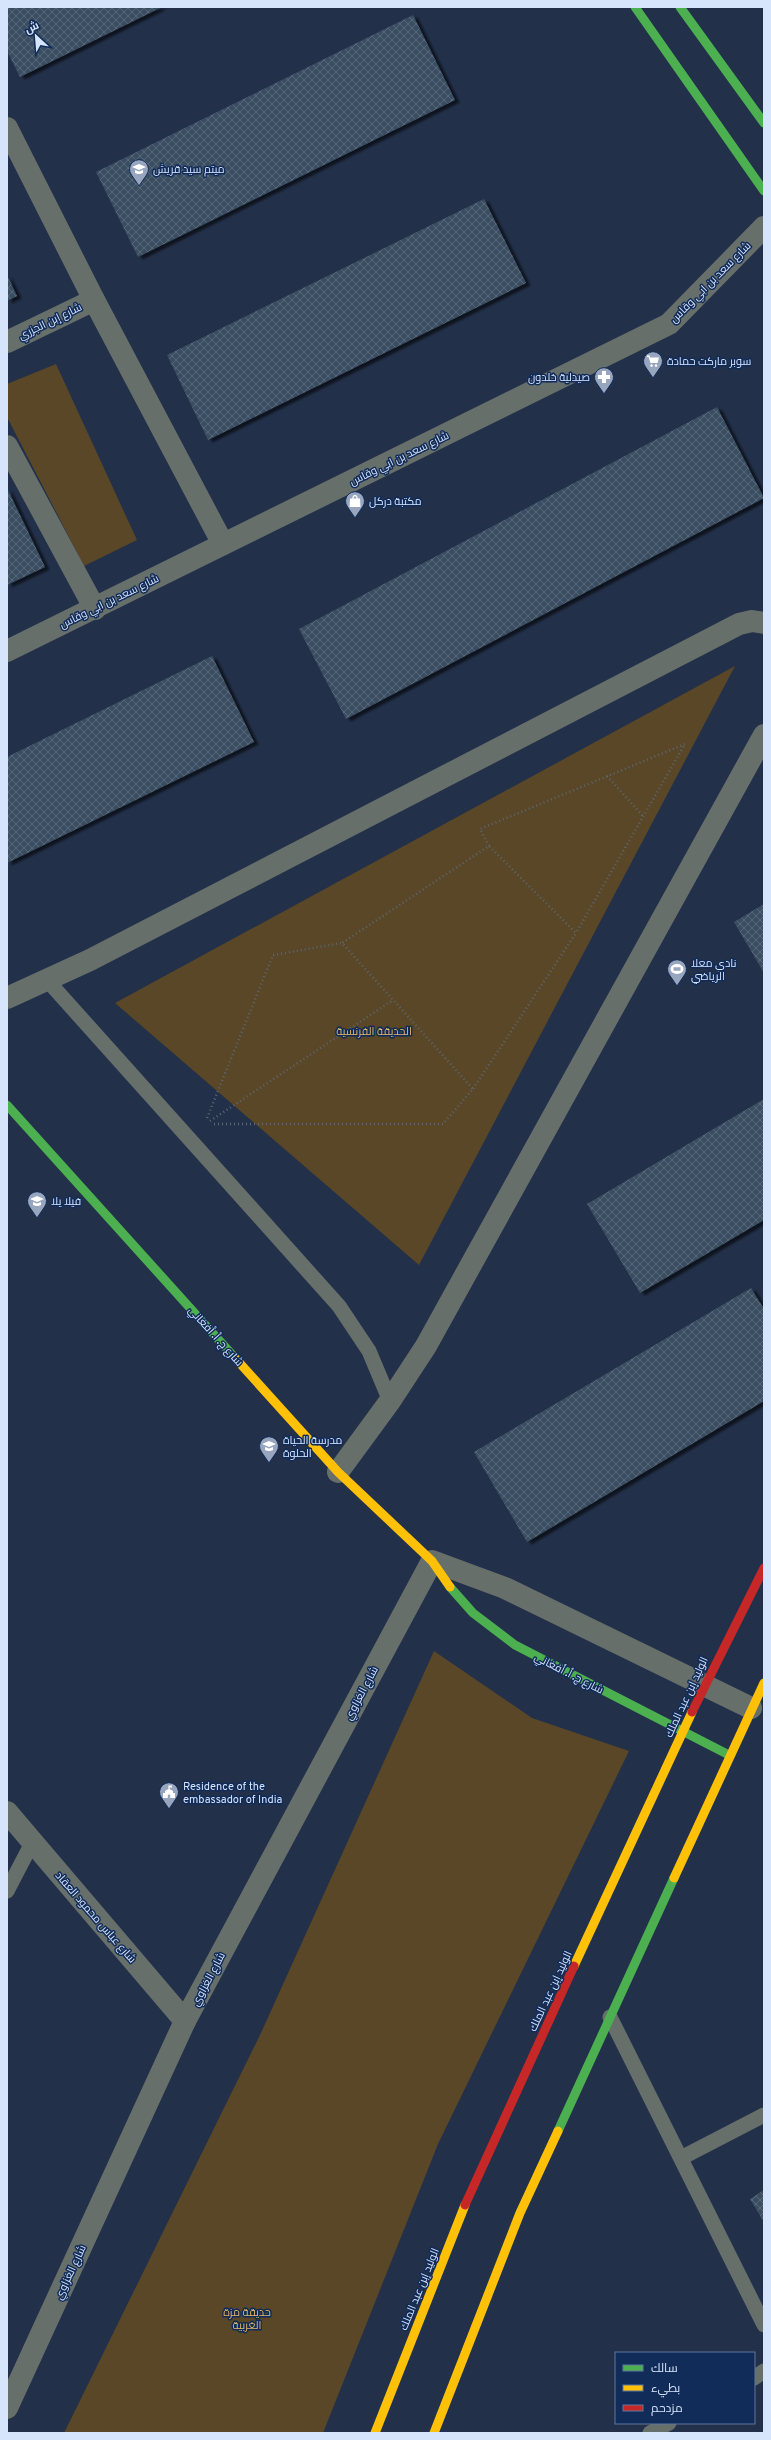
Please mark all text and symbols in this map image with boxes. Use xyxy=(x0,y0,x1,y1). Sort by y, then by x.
north arrow xyxy=(16,16,56,56)
text: ش xyxy=(23,19,41,37)
school or university icon: ميتم سيد قريش xyxy=(128,158,150,186)
place label: ميتم سيد قريش xyxy=(153,163,225,177)
street label: شارع سعد بن ابي وقاس xyxy=(667,239,755,327)
street label: شارع إبن الجزري xyxy=(16,301,85,344)
supermarket icon: سوبر ماركت حمادة xyxy=(642,350,664,378)
place label: سوبر ماركت حمادة xyxy=(667,355,751,369)
pharmacy icon: صيدلية خلدون xyxy=(593,366,615,394)
place label: صيدلية خلدون xyxy=(528,371,590,385)
street label: شارع سعد بن ابي وقاس xyxy=(347,429,452,490)
shop icon: مكتبة دركل xyxy=(344,490,366,518)
place label: مكتبة دركل xyxy=(369,495,421,509)
street label: شارع سعد بن ابي وقاس xyxy=(57,572,162,633)
place label: نادي معلا الرياضي xyxy=(691,957,736,984)
sports icon: نادي معلا الرياضي xyxy=(666,958,688,986)
park label: الحديقة الفرنسية xyxy=(336,1025,412,1039)
school or university icon: فيلا يلا xyxy=(26,1190,48,1218)
place label: فيلا يلا xyxy=(51,1195,81,1209)
street label: شارع ج. أ. أفغاني xyxy=(184,1303,247,1370)
place label: مدرسة الحياة الحلوة xyxy=(283,1434,342,1461)
school or university icon: مدرسة الحياة الحلوة xyxy=(258,1435,280,1463)
street label: شارع ج. أ. أفغاني xyxy=(531,1650,606,1698)
street label: الوليد إبن عبد الملك xyxy=(662,1655,712,1740)
street label: شارع الغزاوي xyxy=(342,1664,383,1723)
place label: Residence of the embassador of India xyxy=(183,1780,282,1807)
public building icon: Residence of the embassador of India xyxy=(158,1781,180,1809)
street label: شارع عباس محمود العقاد xyxy=(52,1869,139,1966)
street label: الوليد إبن عبد الملك xyxy=(526,1949,576,2034)
street label: شارع الغزاوي xyxy=(189,1950,230,2009)
street label: شارع الغزاوي xyxy=(52,2243,91,2303)
street label: الوليد إبن عبد الملك xyxy=(397,2246,443,2332)
park label: حديقة مزة الغربية xyxy=(223,2306,271,2333)
legend xyxy=(615,2352,755,2424)
text: سالك xyxy=(651,2361,678,2377)
text: بطيء xyxy=(651,2381,680,2398)
text: مزدحم xyxy=(651,2401,683,2417)

